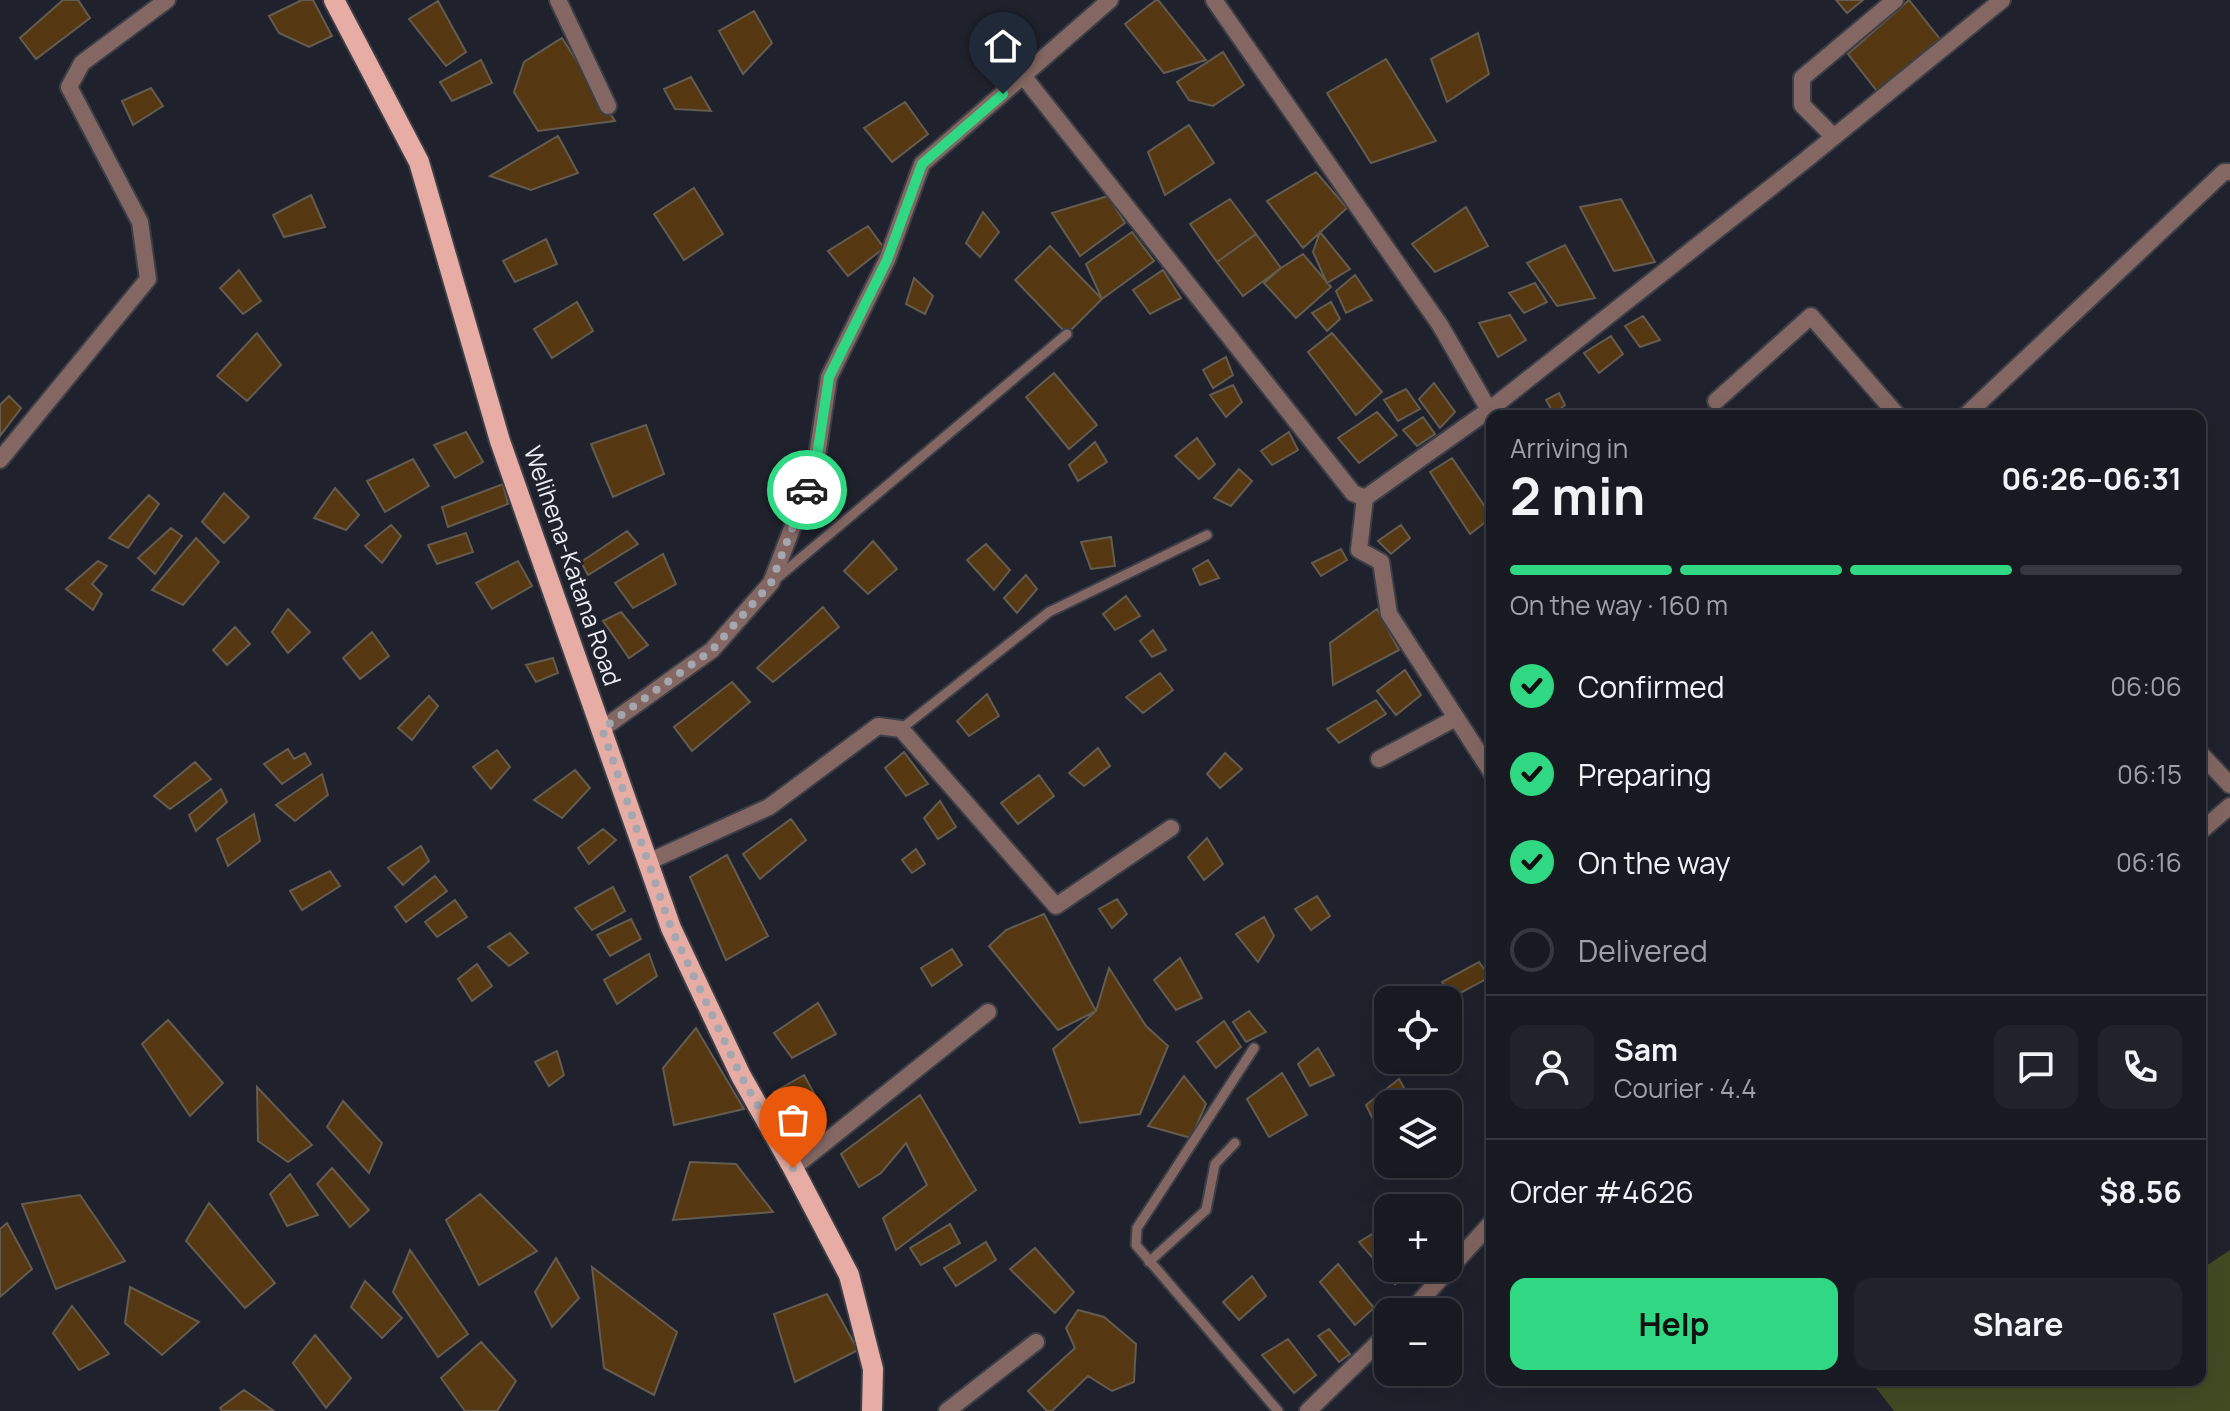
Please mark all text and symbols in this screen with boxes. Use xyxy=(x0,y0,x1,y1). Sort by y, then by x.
pin xyxy=(969,12,1037,94)
icon: home xyxy=(981,24,1025,68)
text: Arriving in xyxy=(1510,430,1628,466)
street label: Welihena-Katana Road xyxy=(517,441,630,690)
courier xyxy=(767,450,847,530)
text: 06:26–06:31 xyxy=(2001,458,2182,499)
text: 2 min xyxy=(1510,460,1645,531)
icon: car xyxy=(785,468,829,512)
text: On the way · 160 m xyxy=(1510,587,1728,623)
icon: check xyxy=(1510,664,1554,708)
text: Confirmed xyxy=(1578,666,1725,707)
text: 06:06 xyxy=(2110,668,2182,704)
icon: check xyxy=(1510,752,1554,796)
text: Preparing xyxy=(1578,754,1712,795)
text: 06:15 xyxy=(2117,756,2182,792)
icon: check xyxy=(1510,840,1554,884)
text: On the way xyxy=(1578,842,1731,883)
text: 06:16 xyxy=(2116,844,2182,880)
text: Delivered xyxy=(1578,930,1708,971)
map controls xyxy=(1374,986,1462,1386)
button: locate xyxy=(1374,986,1462,1074)
button: person xyxy=(1510,1025,1594,1109)
button: chat xyxy=(1994,1025,2078,1109)
button: phone xyxy=(2098,1025,2182,1109)
text: Sam xyxy=(1614,1029,1678,1070)
text: Courier · 4.4 xyxy=(1614,1070,1756,1106)
pin xyxy=(759,1086,827,1168)
button: layers xyxy=(1374,1090,1462,1178)
icon: bag xyxy=(771,1098,815,1142)
text: Order #4626 xyxy=(1510,1171,1694,1212)
text: $8.56 xyxy=(2099,1171,2182,1212)
button: + xyxy=(1374,1194,1462,1282)
button: Help xyxy=(1510,1278,1838,1370)
button: Share xyxy=(1854,1278,2182,1370)
button: − xyxy=(1374,1298,1462,1386)

